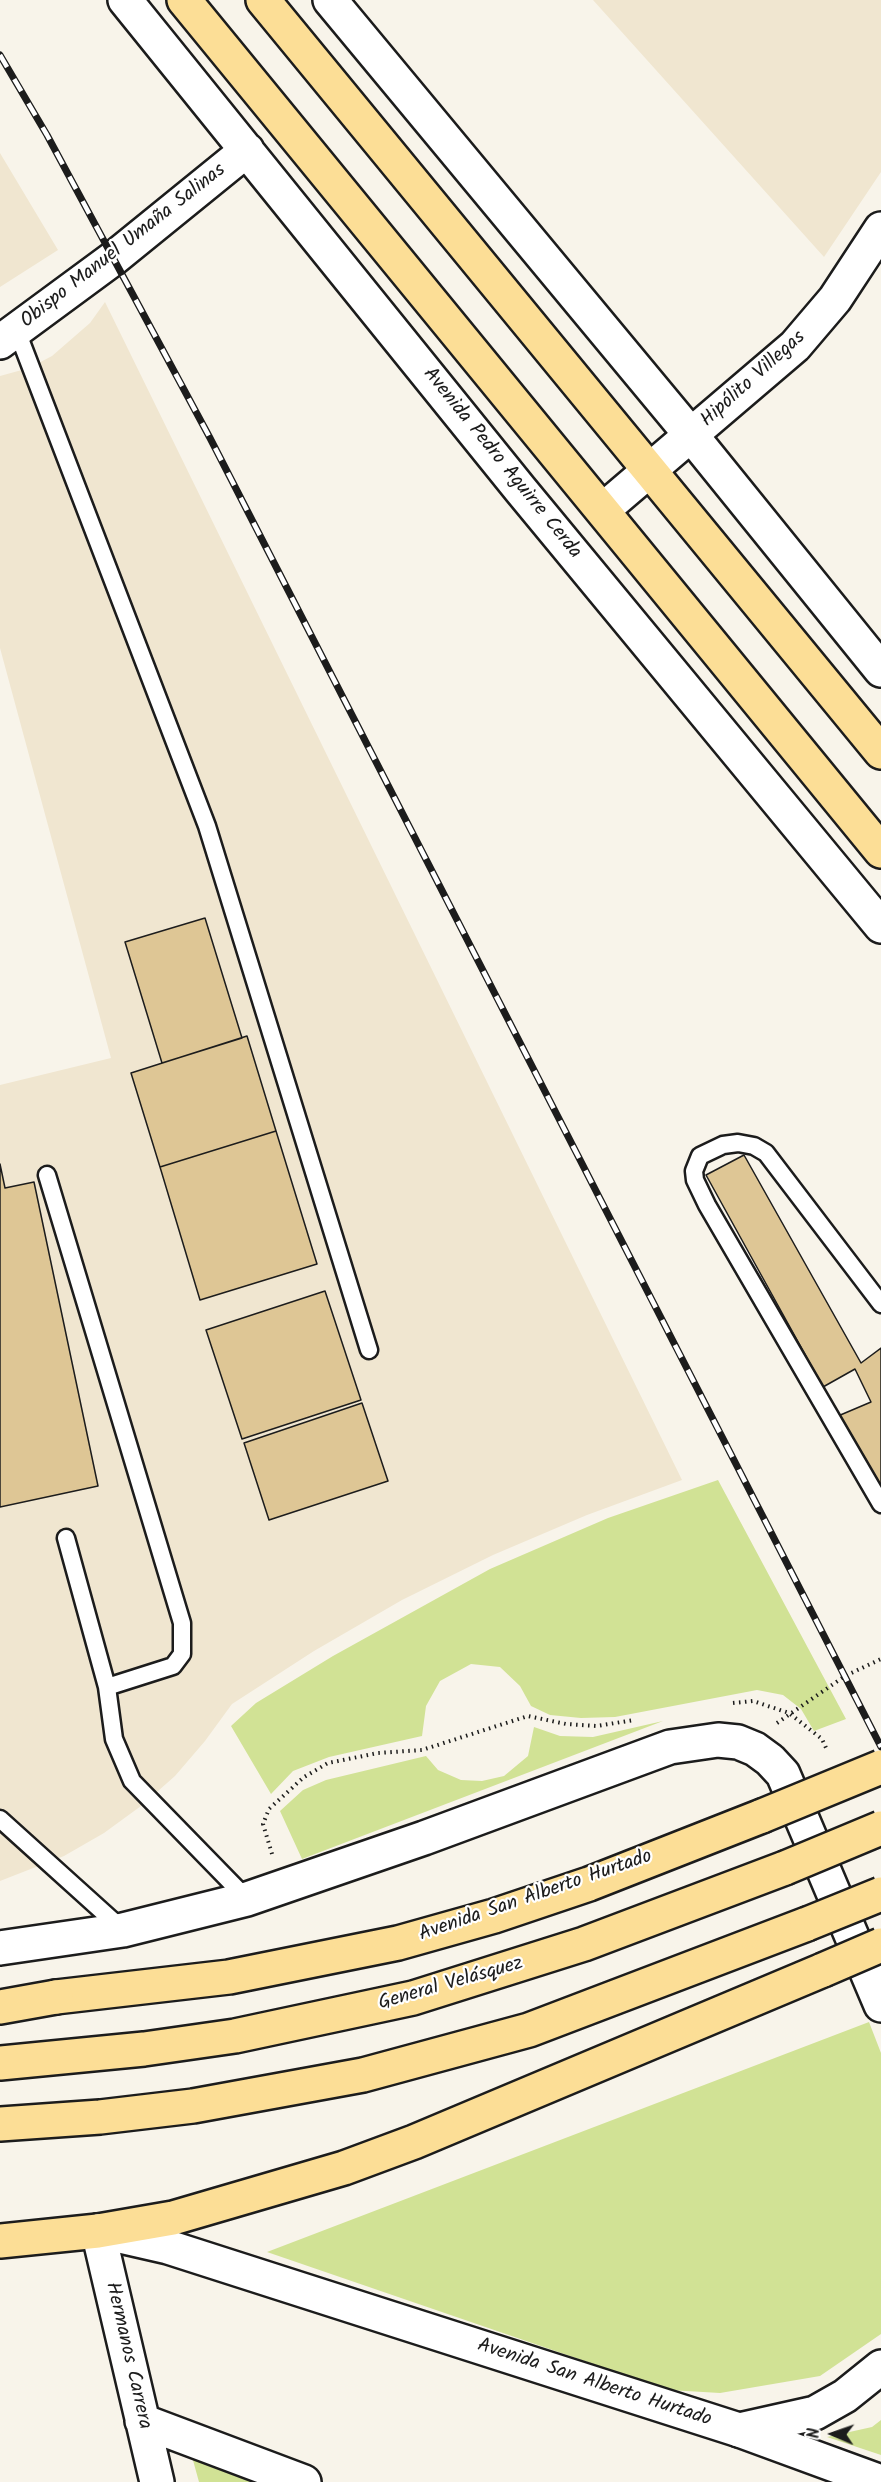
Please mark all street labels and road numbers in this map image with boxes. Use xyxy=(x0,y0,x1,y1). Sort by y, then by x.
street label: Obispo Manuel Umaña Salinas xyxy=(17,159,231,335)
street label: Hipólito Villegas xyxy=(697,327,811,433)
street label: Avenida Pedro Aguirre Cerda xyxy=(416,364,586,564)
street label: Avenida San Alberto Hurtado xyxy=(416,1846,656,1948)
street label: General Velásquez xyxy=(376,1953,526,2017)
street label: Hermanos Carrera xyxy=(98,2280,156,2432)
street label: Avenida San Alberto Hurtado xyxy=(474,2335,714,2433)

